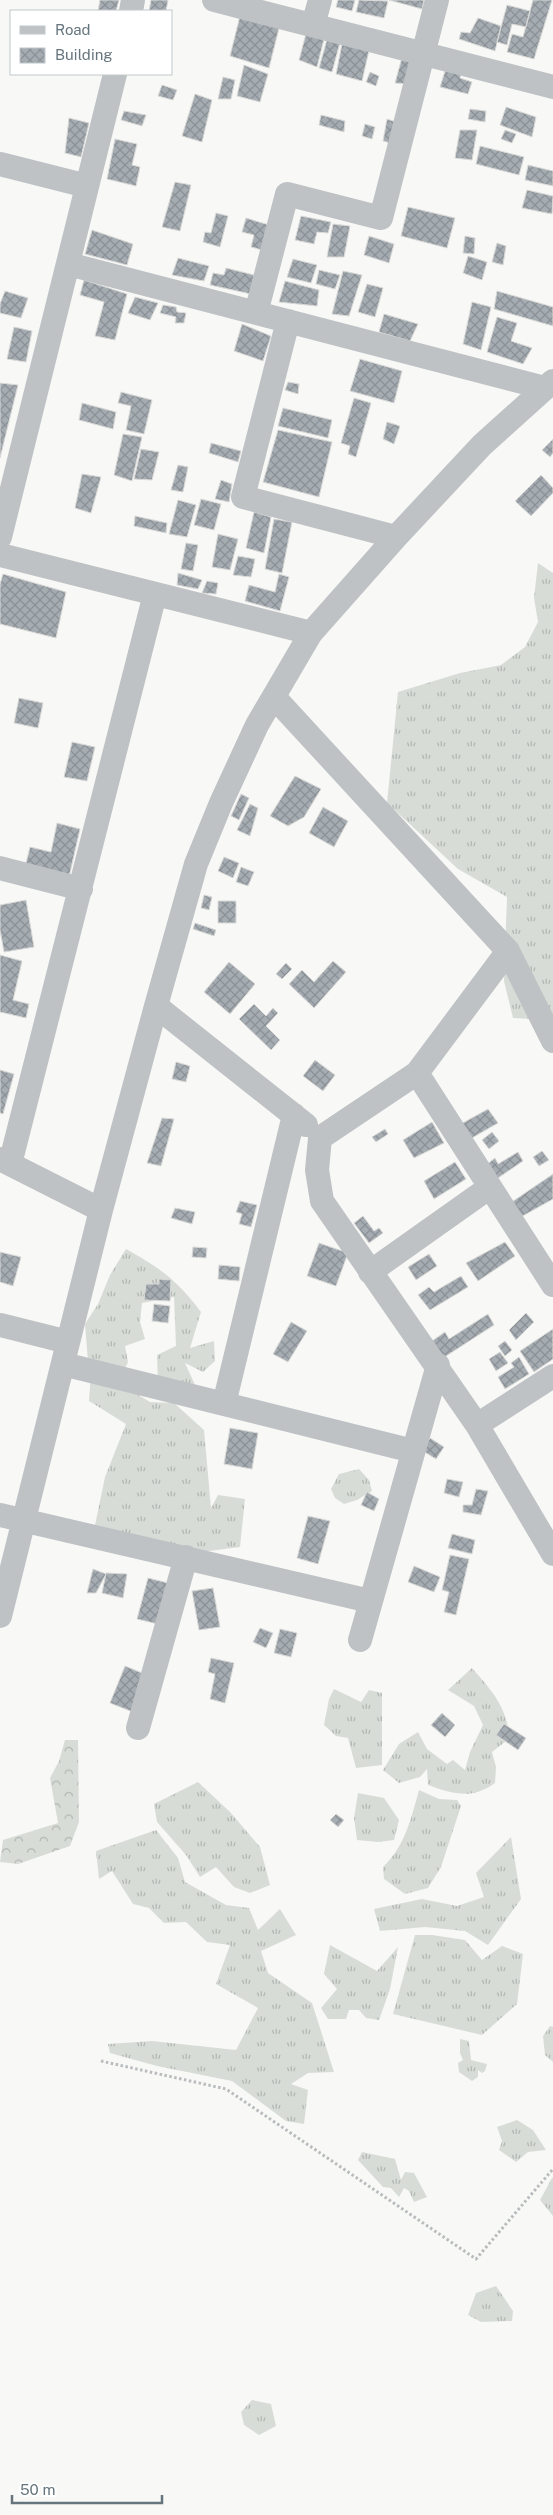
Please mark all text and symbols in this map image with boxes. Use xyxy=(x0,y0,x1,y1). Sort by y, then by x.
legend xyxy=(10,10,172,75)
text: Road xyxy=(55,21,91,38)
text: Building xyxy=(55,46,113,63)
scale bar xyxy=(12,2472,162,2504)
text: 50 m xyxy=(20,2481,55,2498)

